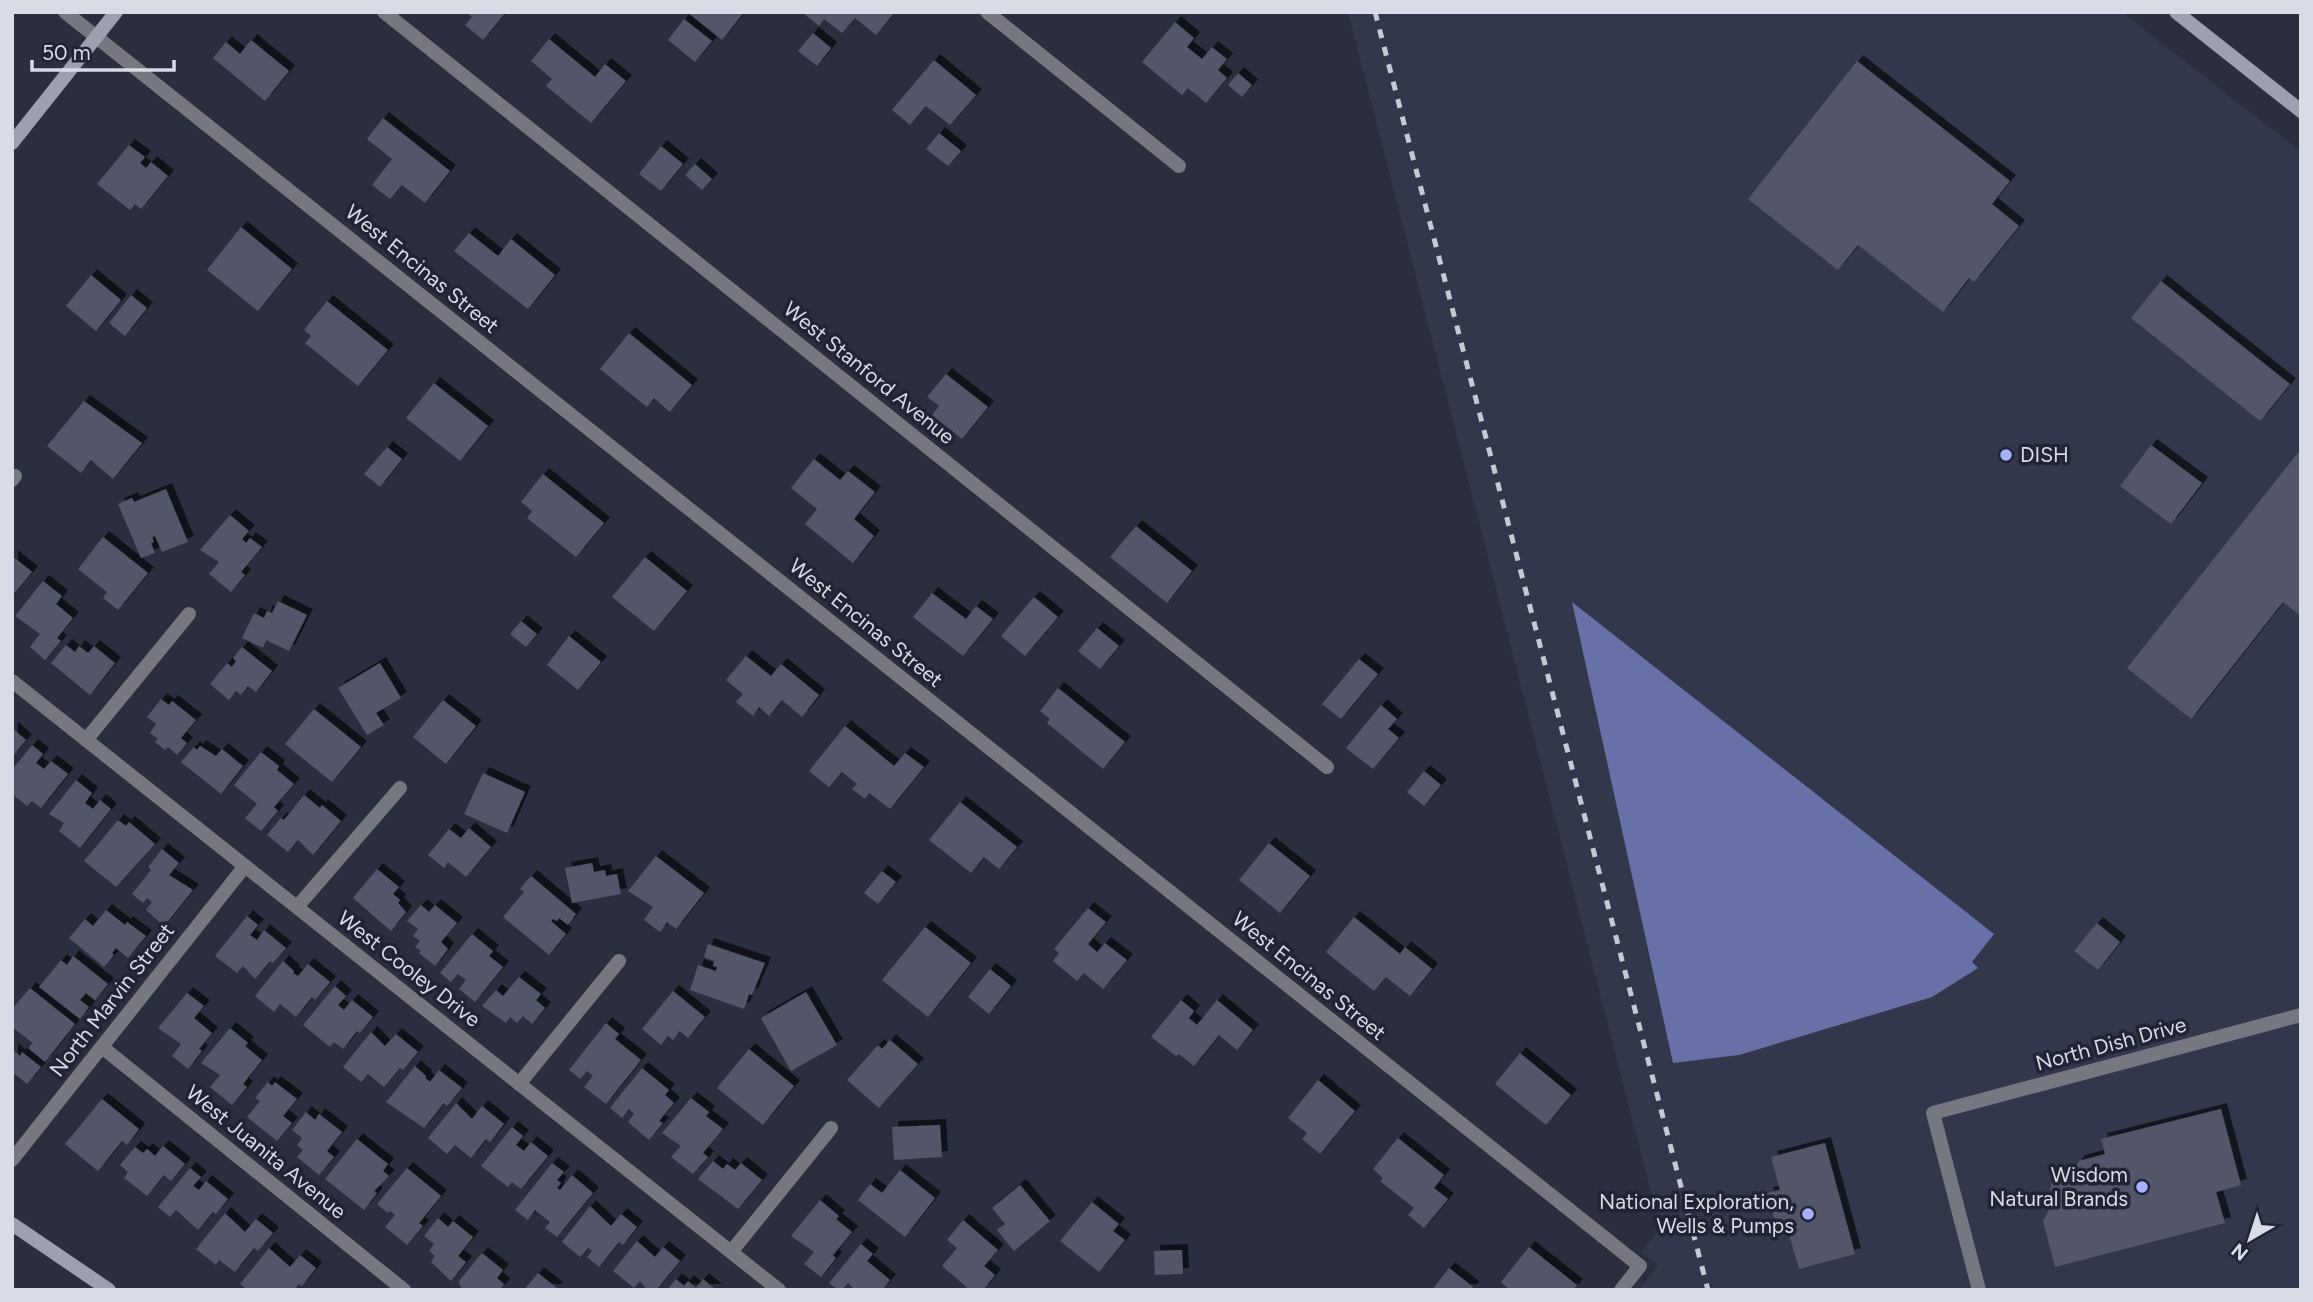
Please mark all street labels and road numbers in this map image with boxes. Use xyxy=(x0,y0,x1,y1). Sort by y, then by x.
street label: West Encinas Street xyxy=(341,199,504,338)
street label: West Stanford Avenue xyxy=(779,296,960,449)
street label: West Encinas Street xyxy=(785,553,948,692)
street label: West Cooley Drive xyxy=(333,905,485,1032)
street label: West Encinas Street xyxy=(1228,906,1391,1045)
street label: North Marvin Street xyxy=(44,918,179,1081)
street label: North Dish Drive xyxy=(2033,1011,2189,1076)
street label: West Juanita Avenue xyxy=(181,1079,351,1224)

